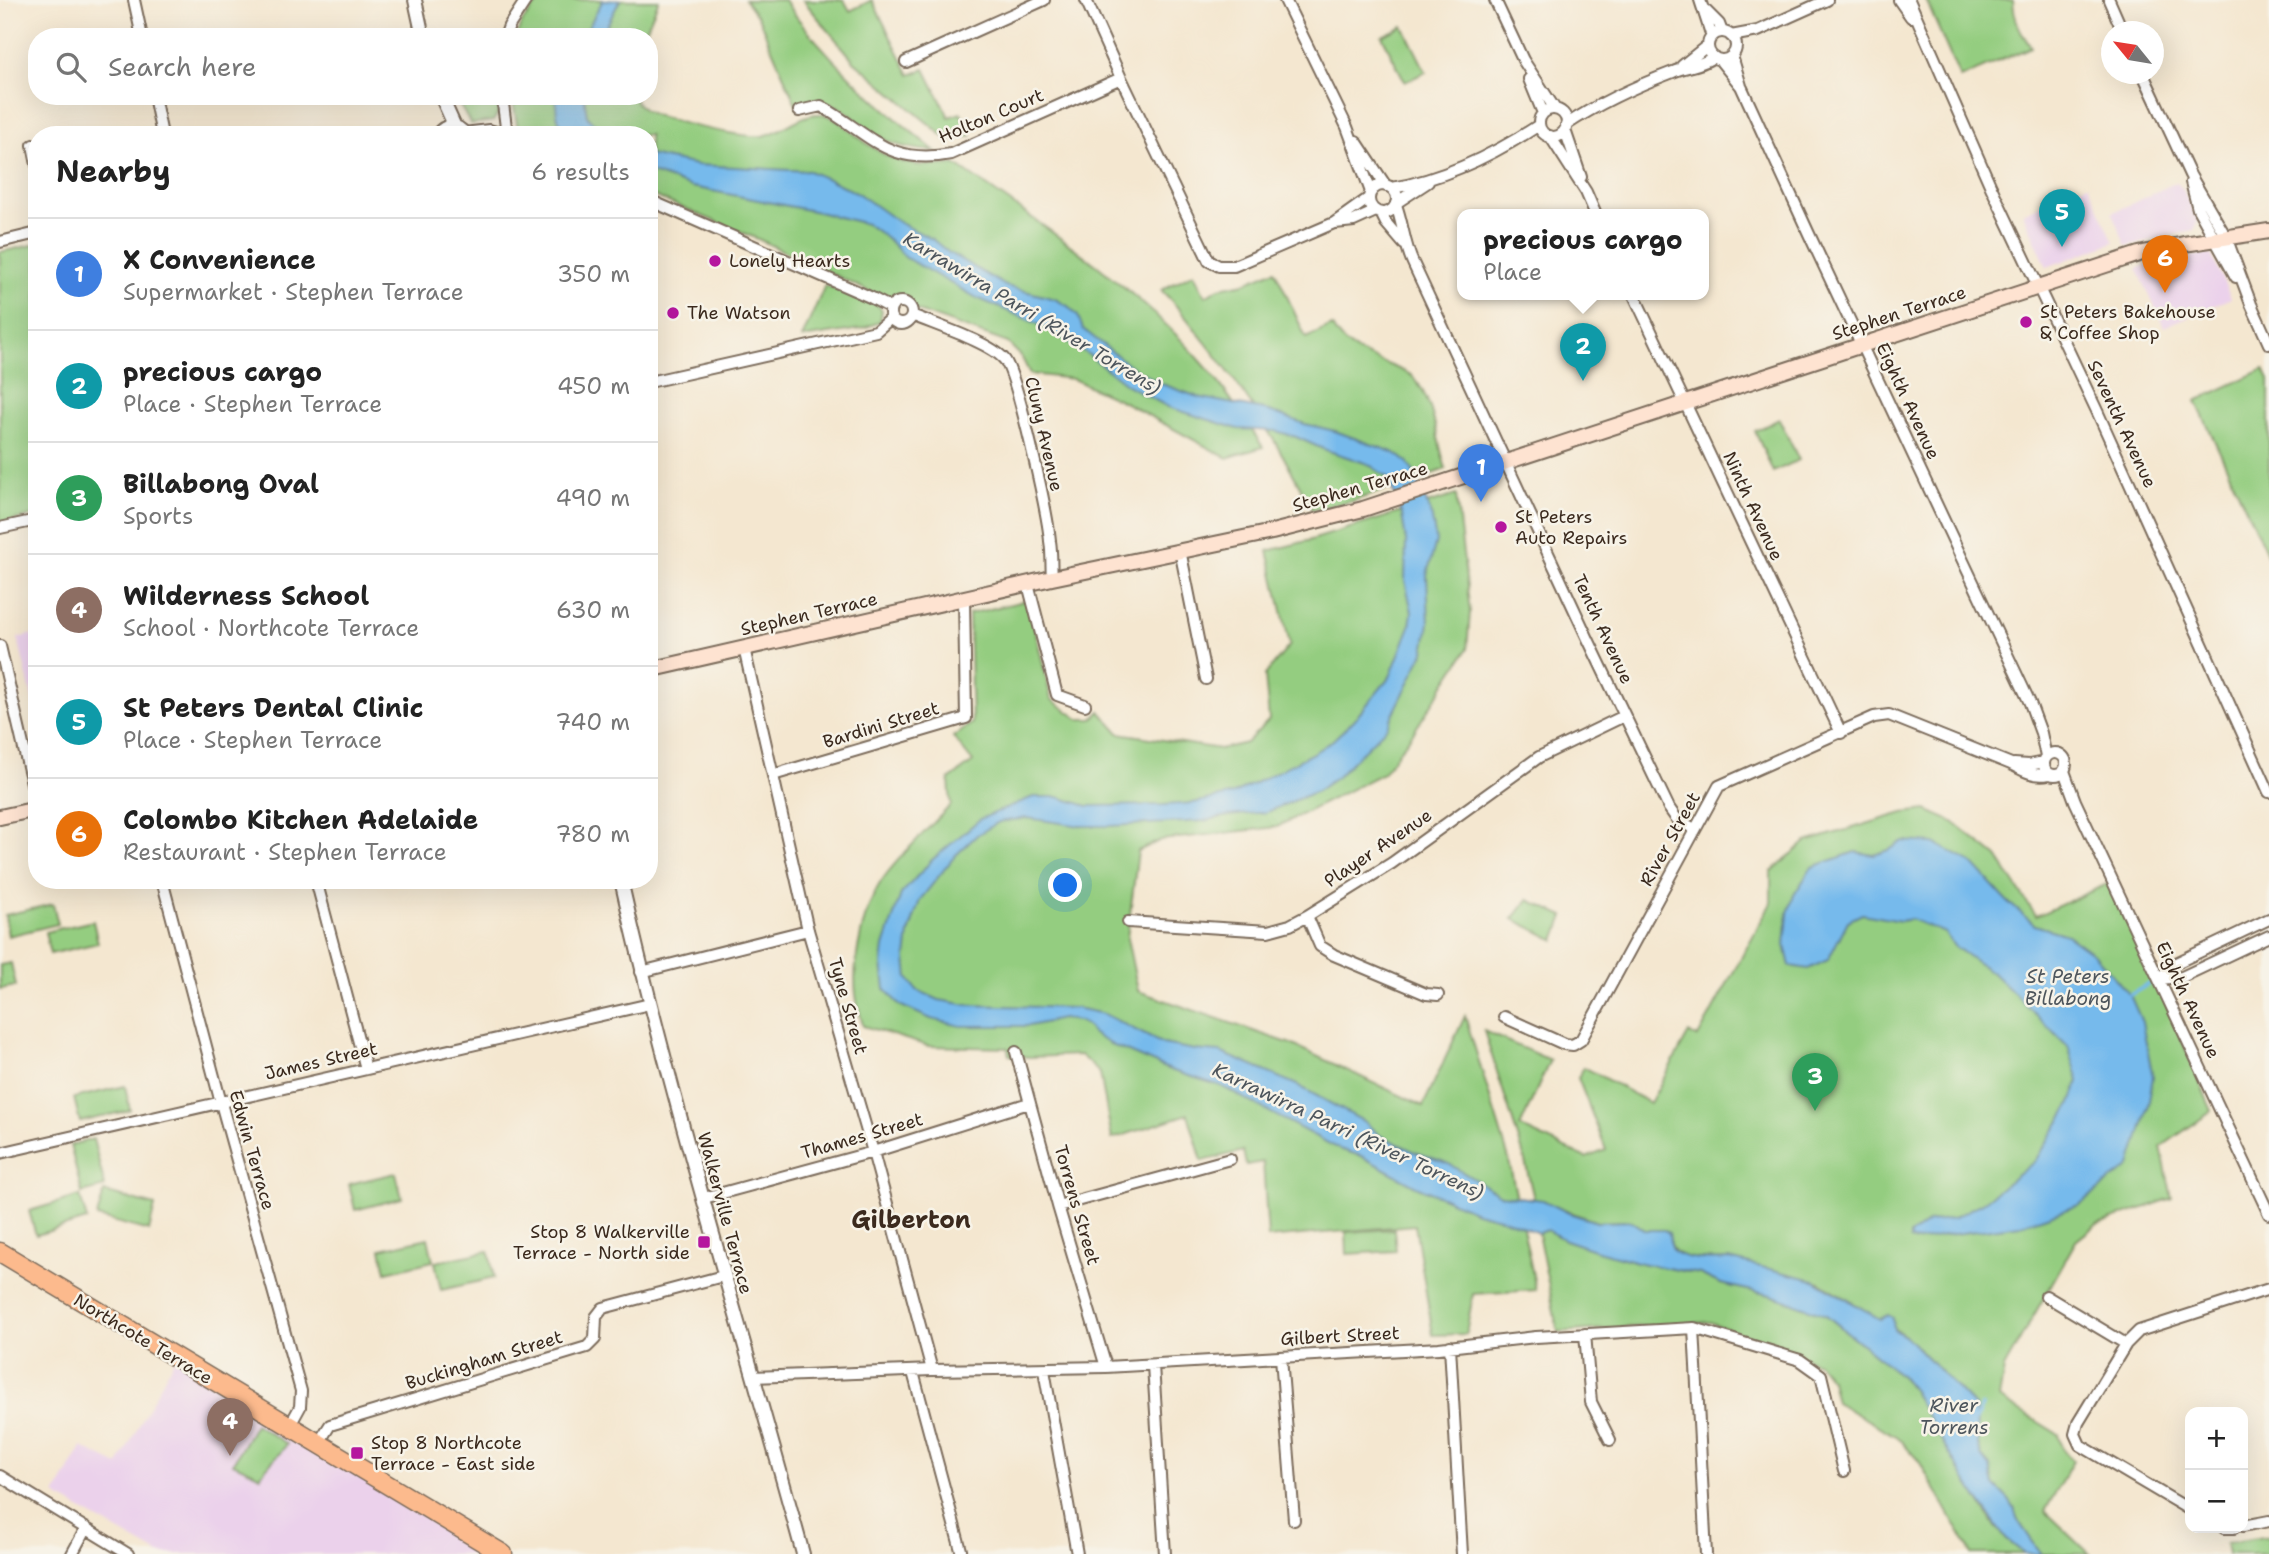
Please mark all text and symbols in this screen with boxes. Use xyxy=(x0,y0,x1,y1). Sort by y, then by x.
north arrow xyxy=(2101,21,2164,84)
search box xyxy=(28,28,658,105)
icon: search xyxy=(52,48,90,86)
text: Search here xyxy=(108,49,257,84)
street label: Holton Court xyxy=(935,83,1047,149)
text: Nearby xyxy=(56,151,171,192)
text: 6 results xyxy=(531,157,630,187)
pin: 5 xyxy=(2039,189,2085,247)
popup xyxy=(1457,209,1709,300)
text: precious cargo xyxy=(1483,222,1683,257)
water label: Karrawirra Parri (River Torrens) xyxy=(899,226,1166,400)
pin: 6 xyxy=(2142,235,2188,293)
text: X Convenience xyxy=(123,242,316,277)
place label: Lonely Hearts xyxy=(729,249,850,273)
marker: Lonely Hearts xyxy=(707,253,723,269)
text: Place xyxy=(1483,257,1542,287)
text: 1 xyxy=(74,259,84,289)
text: 350 m xyxy=(557,259,630,289)
text: Supermarket · Stephen Terrace xyxy=(123,277,464,307)
street label: Stephen Terrace xyxy=(1829,280,1969,346)
place label: St Peters Bakehouse & Coffee Shop xyxy=(2040,300,2216,345)
place label: The Watson xyxy=(687,301,791,325)
marker: The Watson xyxy=(665,305,681,321)
marker: St Peters Bakehouse & Coffee Shop xyxy=(2018,314,2034,330)
pin: 2 xyxy=(1560,323,1606,381)
street label: Eighth Avenue xyxy=(1870,339,1946,463)
text: precious cargo xyxy=(123,354,322,389)
street label: Seventh Avenue xyxy=(2082,356,2162,492)
text: 2 xyxy=(71,371,87,401)
text: 450 m xyxy=(557,371,630,401)
street label: Cluny Avenue xyxy=(1019,374,1069,494)
text: Place · Stephen Terrace xyxy=(123,389,382,419)
pin: 1 xyxy=(1458,444,1504,502)
street label: Ninth Avenue xyxy=(1717,448,1789,564)
street label: Stephen Terrace xyxy=(1290,456,1430,518)
text: Billabong Oval xyxy=(123,466,319,501)
text: 3 xyxy=(71,483,87,513)
text: 490 m xyxy=(555,483,630,513)
text: Sports xyxy=(123,501,194,531)
place label: St Peters Auto Repairs xyxy=(1515,505,1627,550)
marker: St Peters Auto Repairs xyxy=(1493,519,1509,535)
street label: Tenth Avenue xyxy=(1567,570,1639,688)
text: Wilderness School xyxy=(123,578,369,613)
street label: Stephen Terrace xyxy=(738,587,880,641)
text: 4 xyxy=(71,595,87,625)
text: 630 m xyxy=(556,595,630,625)
text: School · Northcote Terrace xyxy=(123,613,419,643)
text: St Peters Dental Clinic xyxy=(123,690,424,725)
street label: Bardini Street xyxy=(820,696,942,754)
text: 5 xyxy=(72,707,86,737)
text: 740 m xyxy=(555,707,630,737)
text: Place · Stephen Terrace xyxy=(123,725,382,755)
street label: River Street xyxy=(1634,788,1706,890)
text: Colombo Kitchen Adelaide xyxy=(123,802,478,837)
street label: Player Avenue xyxy=(1320,803,1436,893)
text: 6 xyxy=(71,819,87,849)
text: 780 m xyxy=(555,819,630,849)
text: Restaurant · Stephen Terrace xyxy=(123,837,447,867)
your location xyxy=(1048,868,1082,902)
street label: Eighth Avenue xyxy=(2150,938,2226,1062)
street label: Tyne Street xyxy=(823,955,873,1057)
water label: St Peters Billabong xyxy=(2025,964,2111,1011)
street label: James Street xyxy=(262,1036,380,1086)
pin: 3 xyxy=(1792,1053,1838,1111)
water label: Karrawirra Parri (River Torrens) xyxy=(1208,1057,1488,1205)
street label: Edwin Terrace xyxy=(223,1087,281,1213)
street label: Thames Street xyxy=(798,1107,926,1165)
street label: Walkerville Terrace xyxy=(692,1129,758,1297)
street label: Torrens Street xyxy=(1048,1142,1106,1268)
district label: Gilberton xyxy=(851,1204,971,1236)
place label: Stop 8 Walkerville Terrace - North side xyxy=(513,1220,690,1265)
marker: Stop 8 Walkerville Terrace - North side xyxy=(696,1234,712,1250)
street label: Northcote Terrace xyxy=(69,1288,217,1390)
street label: Gilbert Street xyxy=(1280,1321,1400,1351)
street label: Buckingham Street xyxy=(403,1325,566,1395)
water label: River Torrens xyxy=(1919,1393,1989,1440)
pin: 4 xyxy=(207,1398,253,1456)
map controls xyxy=(2185,1407,2248,1533)
button: + xyxy=(2185,1407,2248,1470)
place label: Stop 8 Northcote Terrace - East side xyxy=(371,1431,536,1476)
marker: Stop 8 Northcote Terrace - East side xyxy=(349,1445,365,1461)
button: − xyxy=(2185,1470,2248,1533)

